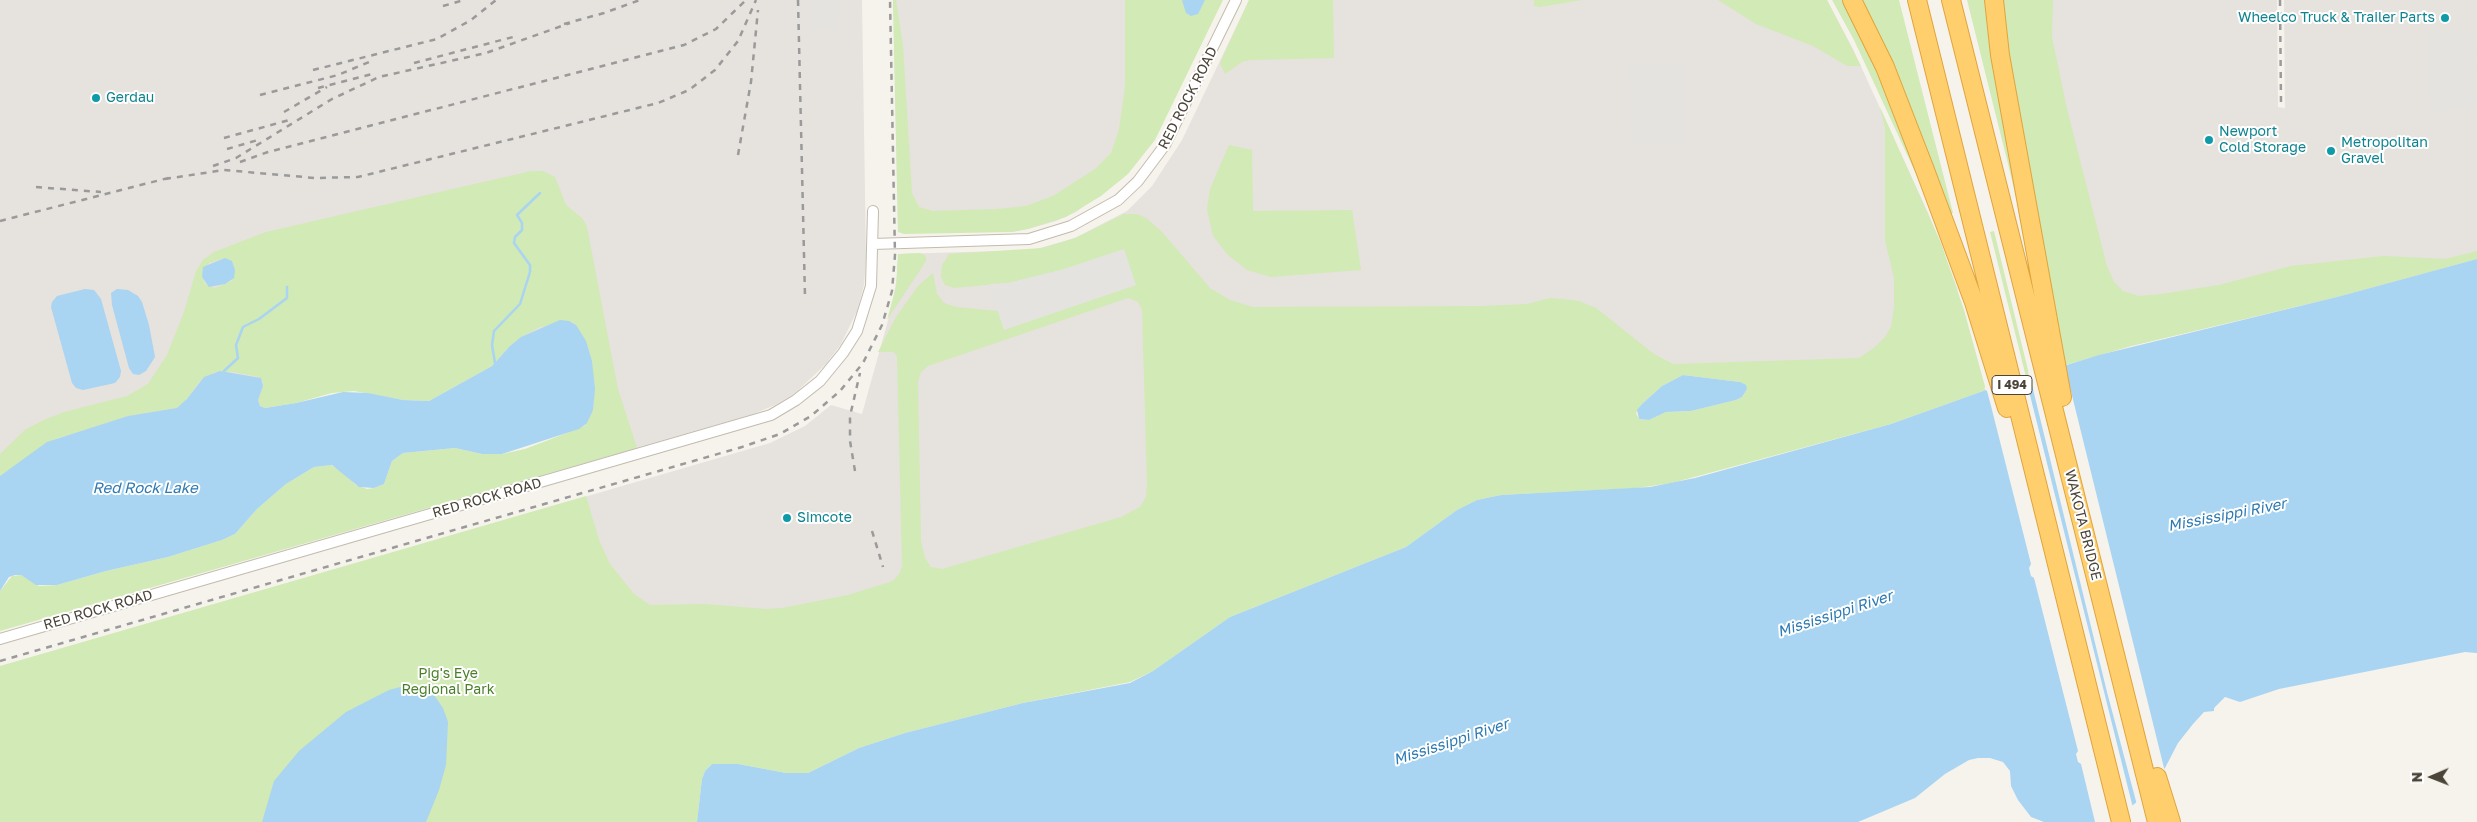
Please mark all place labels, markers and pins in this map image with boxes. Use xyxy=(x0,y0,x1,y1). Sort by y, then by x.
place label: Wheelco Truck & Trailer Parts xyxy=(2238,10,2435,26)
marker: Wheelco Truck & Trailer Parts xyxy=(2439,12,2451,24)
place label: Gerdau xyxy=(106,90,154,106)
marker: Gerdau xyxy=(90,92,102,104)
place label: Newport Cold Storage xyxy=(2219,124,2306,156)
marker: Newport Cold Storage xyxy=(2203,134,2215,146)
place label: Metropolitan Gravel xyxy=(2341,135,2428,168)
marker: Metropolitan Gravel xyxy=(2325,145,2337,157)
place label: Simcote xyxy=(797,510,852,526)
marker: Simcote xyxy=(781,512,793,524)

